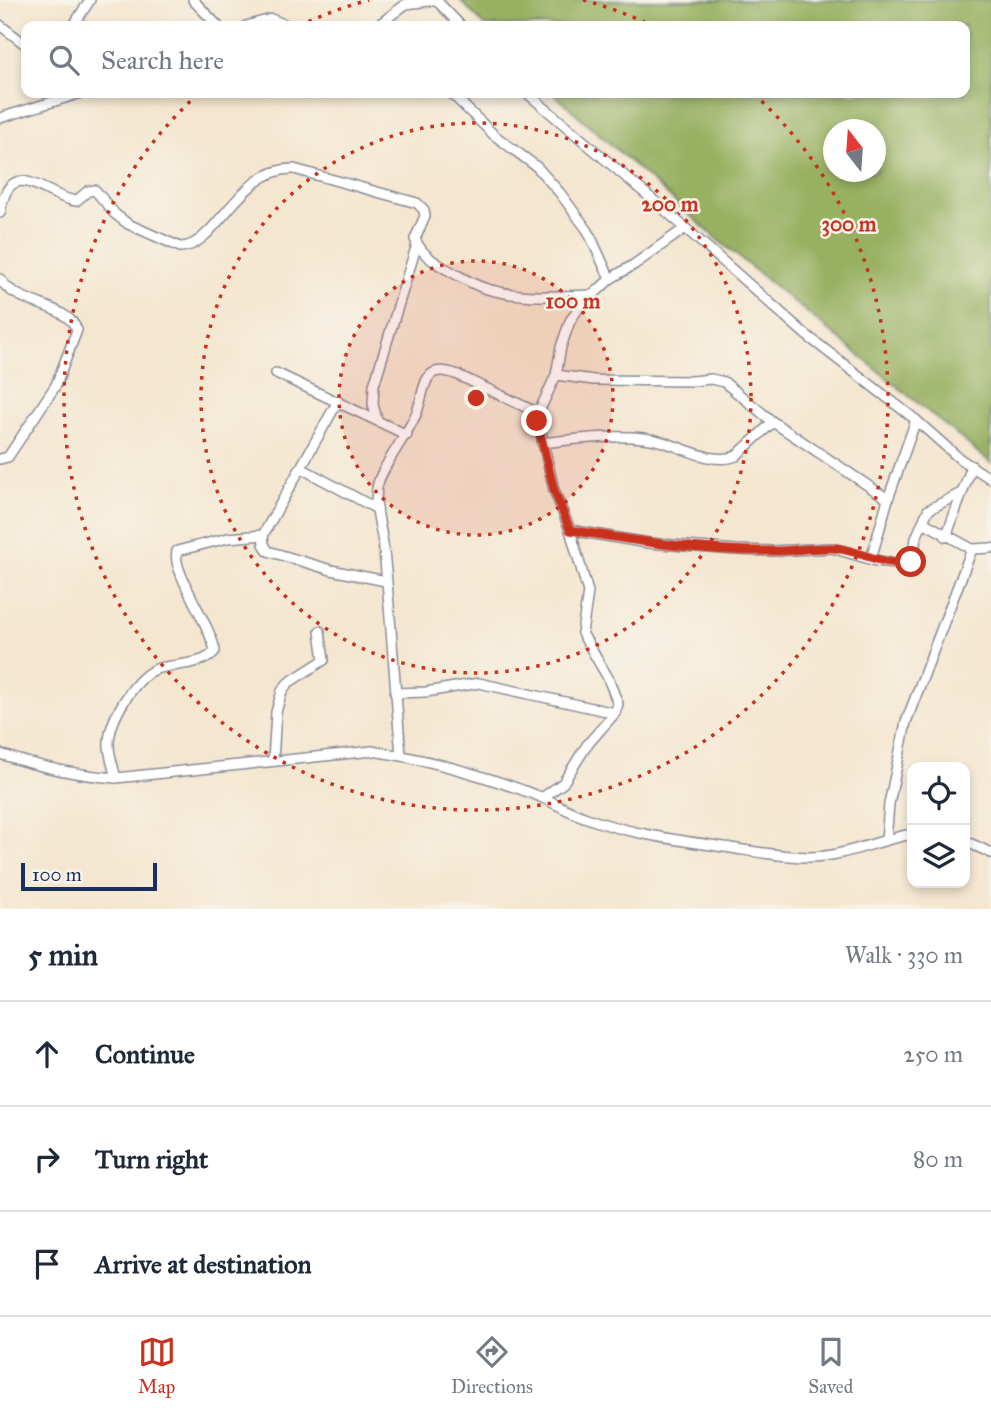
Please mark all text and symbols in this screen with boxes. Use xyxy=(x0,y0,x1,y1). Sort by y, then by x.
search box xyxy=(21,21,970,98)
icon: search xyxy=(45,41,83,79)
text: Search here xyxy=(101,44,224,76)
north arrow xyxy=(823,119,886,182)
text: 200 m xyxy=(642,191,699,217)
text: 300 m xyxy=(821,211,877,237)
text: 100 m xyxy=(546,288,601,314)
centre of rings xyxy=(464,386,488,410)
route end xyxy=(521,405,552,436)
route start xyxy=(895,546,926,577)
map controls xyxy=(907,762,970,888)
button: locate xyxy=(907,762,970,825)
button: layers xyxy=(907,825,970,888)
scale bar xyxy=(21,860,158,892)
text: 100 m xyxy=(32,863,82,886)
text: 5 min xyxy=(28,937,98,973)
text: Walk · 330 m xyxy=(845,941,963,969)
icon: ahead xyxy=(28,1035,66,1073)
text: Continue xyxy=(95,1038,195,1070)
text: 250 m xyxy=(903,1040,963,1068)
icon: right xyxy=(28,1140,66,1178)
text: Turn right xyxy=(95,1143,208,1175)
text: 80 m xyxy=(913,1145,963,1173)
icon: arrive xyxy=(28,1245,66,1283)
text: Arrive at destination xyxy=(95,1248,312,1280)
tab: Map xyxy=(138,1333,176,1398)
tab: Directions xyxy=(451,1333,533,1398)
tab: Saved xyxy=(808,1333,853,1398)

